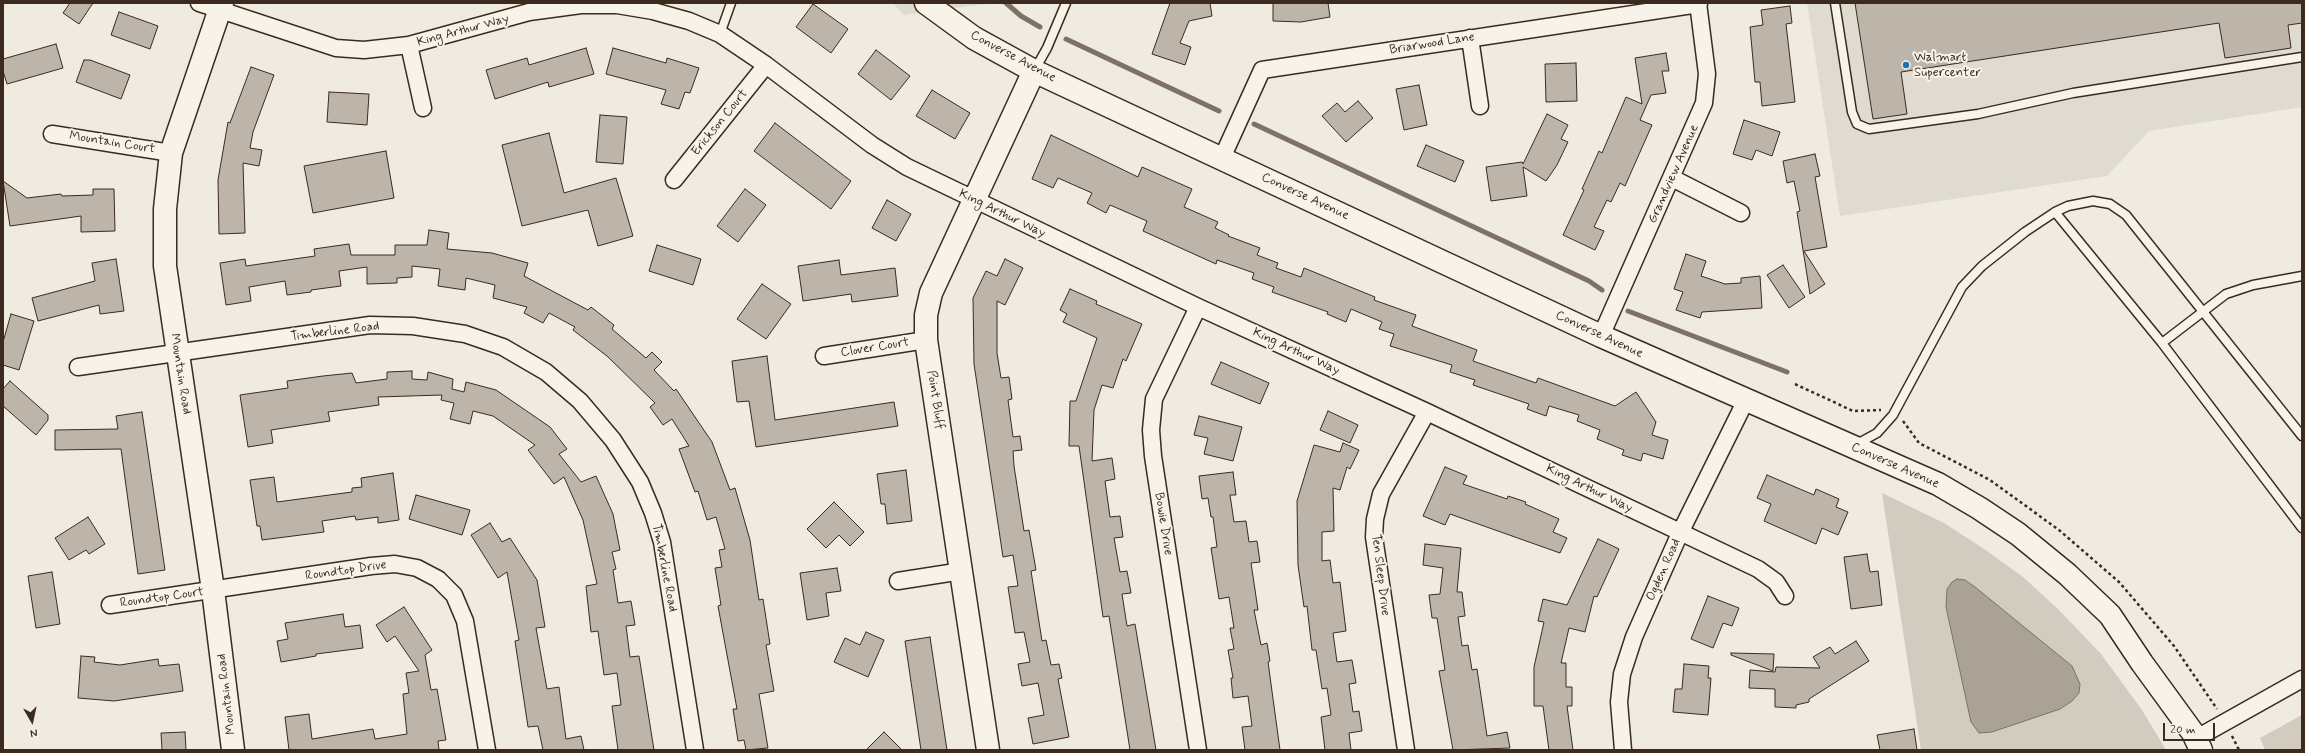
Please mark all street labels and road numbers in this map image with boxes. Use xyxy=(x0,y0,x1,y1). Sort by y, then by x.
street label: King Arthur Way xyxy=(415,11,511,51)
street label: Converse Avenue xyxy=(967,28,1059,86)
street label: Briarwood Lane xyxy=(1388,30,1476,58)
street label: Erickson Court xyxy=(688,87,752,159)
street label: Grandview Avenue xyxy=(1645,122,1703,226)
street label: Mountain Court xyxy=(68,129,156,157)
street label: Converse Avenue xyxy=(1259,170,1351,224)
street label: King Arthur Way xyxy=(956,186,1048,242)
street label: Converse Avenue xyxy=(1553,308,1645,362)
street label: Timberline Road xyxy=(290,319,380,345)
street label: King Arthur Way xyxy=(1250,325,1342,379)
street label: Mountain Road xyxy=(166,332,194,416)
street label: Clover Court xyxy=(840,335,910,361)
street label: Point Bluff xyxy=(923,369,947,431)
street label: Converse Avenue xyxy=(1848,440,1942,492)
street label: King Arthur Way xyxy=(1543,461,1635,517)
street label: Bowie Drive xyxy=(1150,491,1176,557)
street label: Timberline Road xyxy=(648,523,680,613)
street label: Ten Sleep Drive xyxy=(1367,533,1393,617)
street label: Ogden Road xyxy=(1643,536,1685,604)
street label: Roundtop Drive xyxy=(304,558,388,584)
street label: Roundtop Court xyxy=(119,584,205,612)
street label: Mountain Road xyxy=(214,653,240,735)

